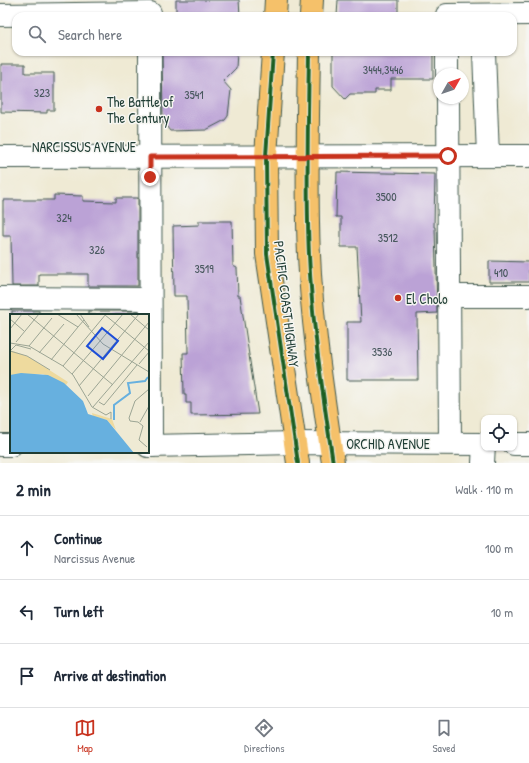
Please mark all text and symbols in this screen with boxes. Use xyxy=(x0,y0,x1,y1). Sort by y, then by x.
search box xyxy=(12,12,517,56)
icon: search xyxy=(26,23,48,45)
text: Search here xyxy=(58,24,122,45)
house number: 3444,3446 xyxy=(363,61,403,78)
north arrow xyxy=(433,68,469,104)
house number: 323 xyxy=(34,84,50,101)
house number: 3541 xyxy=(184,86,204,103)
place label: The Battle of The Century xyxy=(107,92,174,128)
marker: The Battle of The Century xyxy=(94,104,104,114)
street label: NARCISSUS AVENUE xyxy=(32,137,136,156)
route start xyxy=(439,147,457,165)
route end xyxy=(141,168,159,186)
house number: 3500 xyxy=(375,188,397,205)
house number: 324 xyxy=(56,209,72,226)
house number: 3512 xyxy=(378,229,399,246)
street label: PACIFIC COAST HIGHWAY xyxy=(270,240,304,369)
house number: 326 xyxy=(89,241,105,258)
house number: 3519 xyxy=(194,260,214,277)
house number: 410 xyxy=(494,264,508,281)
place label: El Cholo xyxy=(406,289,448,308)
marker: El Cholo xyxy=(393,293,403,303)
inset map xyxy=(10,314,149,453)
house number: 3536 xyxy=(372,343,393,360)
map controls xyxy=(481,415,517,451)
button: locate xyxy=(481,415,517,451)
street label: ORCHID AVENUE xyxy=(346,434,430,453)
text: 2 min xyxy=(16,478,51,501)
text: Walk · 110 m xyxy=(455,480,513,498)
text: Continue xyxy=(54,528,102,549)
icon: ahead xyxy=(16,537,38,559)
text: 100 m xyxy=(485,539,513,557)
text: Narcissus Avenue xyxy=(54,549,135,567)
icon: left xyxy=(16,601,38,623)
text: Turn left xyxy=(54,601,104,622)
text: 10 m xyxy=(491,603,513,621)
icon: arrive xyxy=(16,665,38,687)
text: Arrive at destination xyxy=(54,665,166,686)
tab: Map xyxy=(74,717,96,755)
tab: Directions xyxy=(244,717,285,755)
tab: Saved xyxy=(433,717,455,755)

